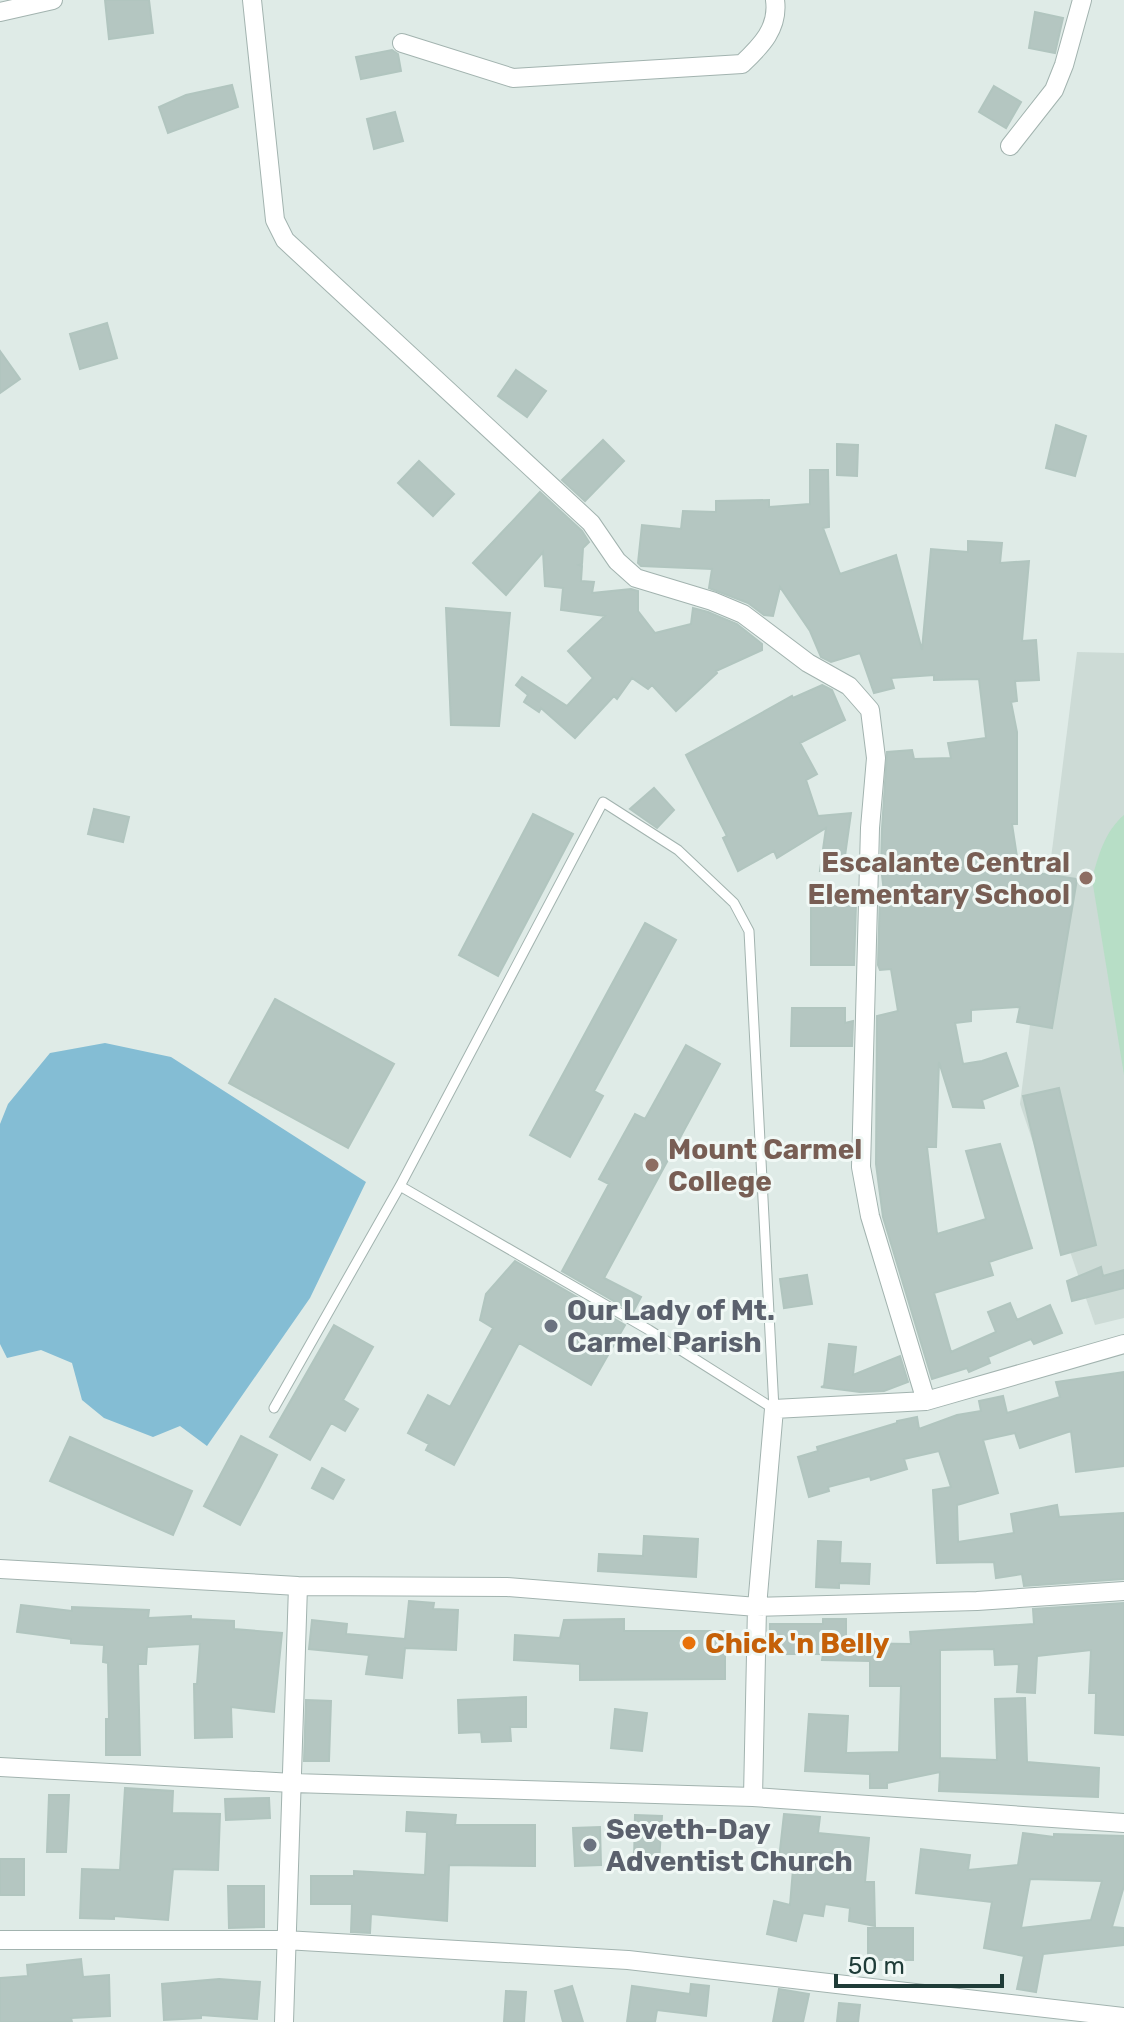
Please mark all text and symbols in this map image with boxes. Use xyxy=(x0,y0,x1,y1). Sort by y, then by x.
place label: Escalante Central Elementary School xyxy=(808,846,1070,911)
marker: Escalante Central Elementary School xyxy=(1077,869,1095,887)
place label: Mount Carmel College xyxy=(668,1133,862,1198)
marker: Mount Carmel College xyxy=(643,1156,661,1174)
place label: Our Lady of Mt. Carmel Parish xyxy=(567,1294,775,1359)
marker: Our Lady of Mt. Carmel Parish xyxy=(542,1317,560,1335)
place label: Chick 'n Belly xyxy=(705,1627,890,1660)
marker: Chick 'n Belly xyxy=(680,1634,698,1652)
place label: Seveth-Day Adventist Church xyxy=(606,1813,853,1878)
marker: Seveth-Day Adventist Church xyxy=(581,1836,599,1854)
scale bar xyxy=(836,1938,1002,1988)
text: 50 m xyxy=(848,1952,905,1980)

